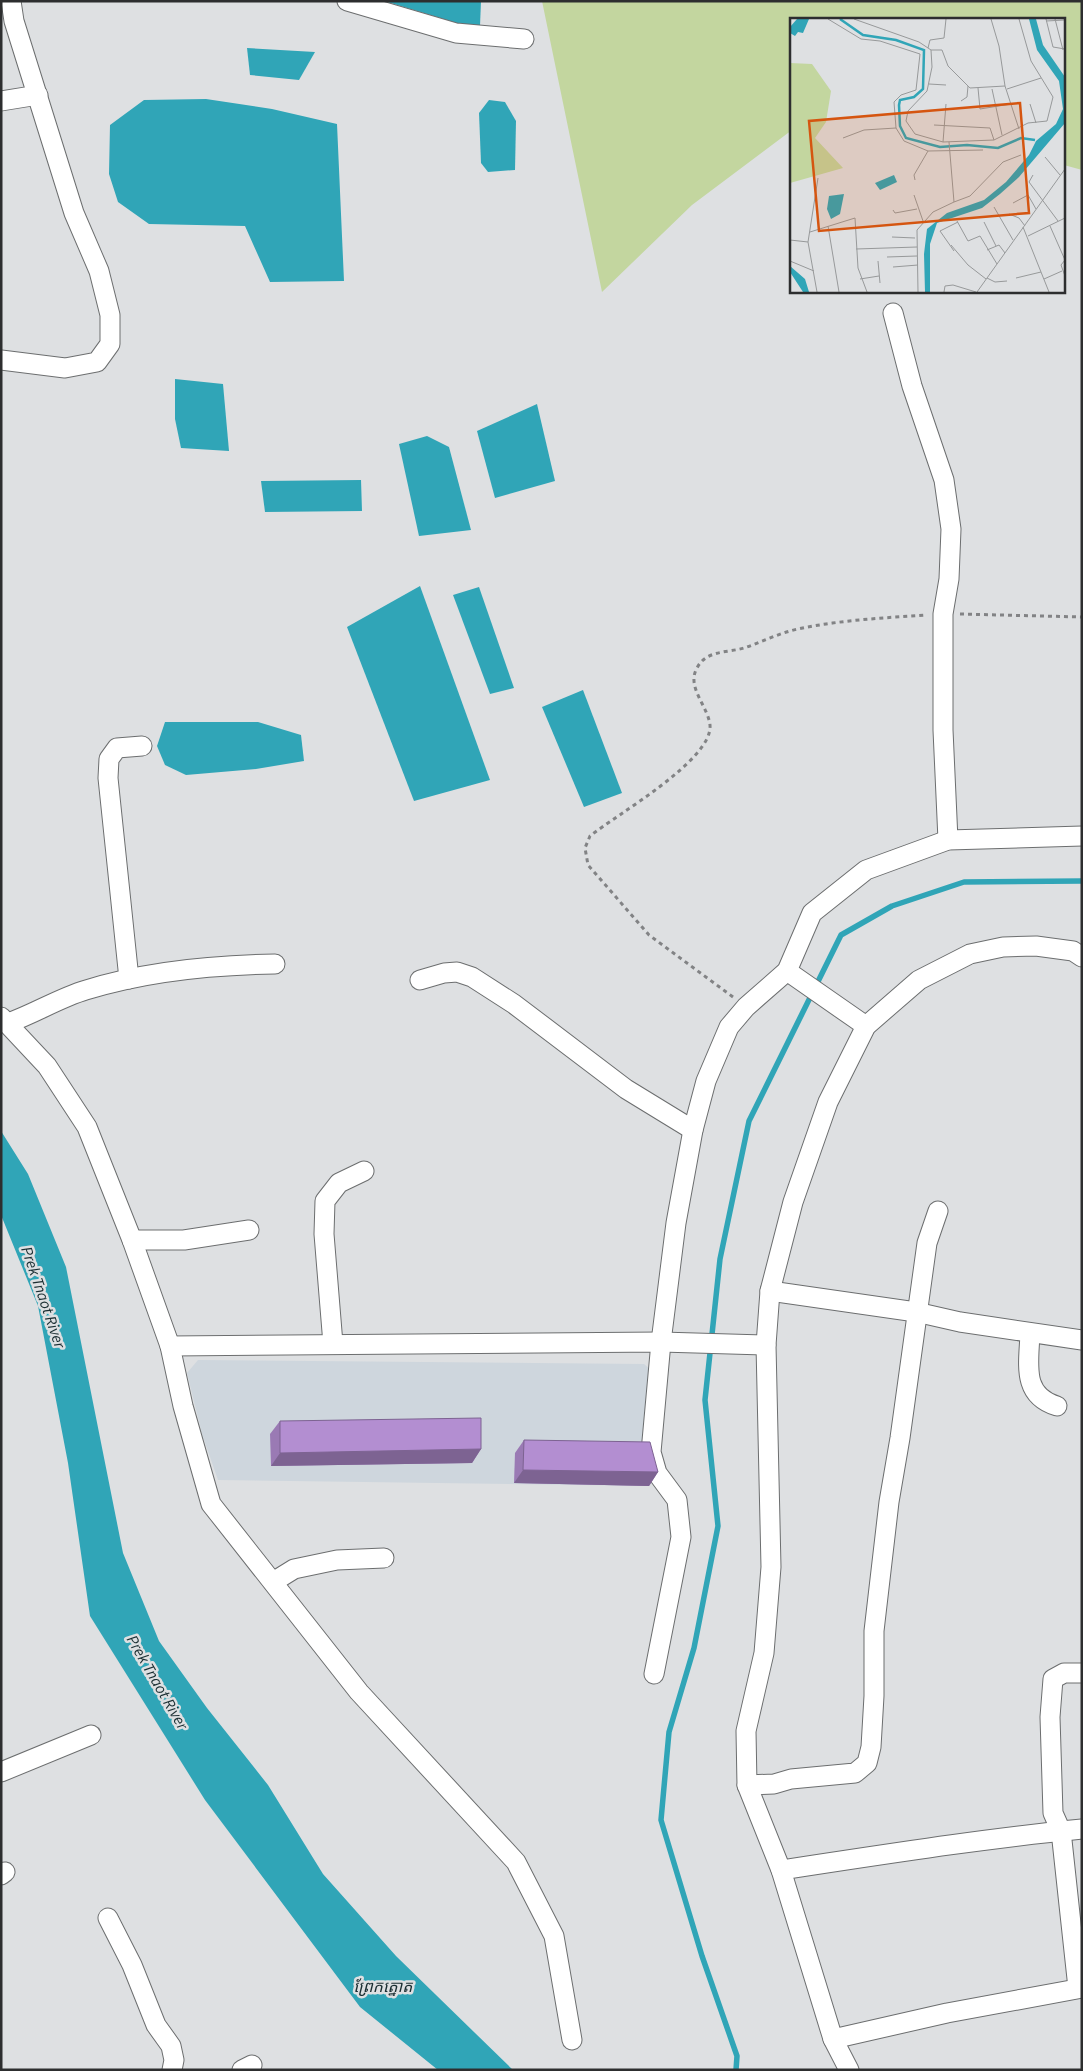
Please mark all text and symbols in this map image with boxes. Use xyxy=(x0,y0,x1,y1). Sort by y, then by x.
inset map xyxy=(790,18,1066,292)
water label: Prek Tnaot River xyxy=(15,1244,71,1352)
water label: Prek Tnaot River xyxy=(121,1631,194,1735)
water label: ព្រែកត្នោត xyxy=(353,1976,413,1998)

